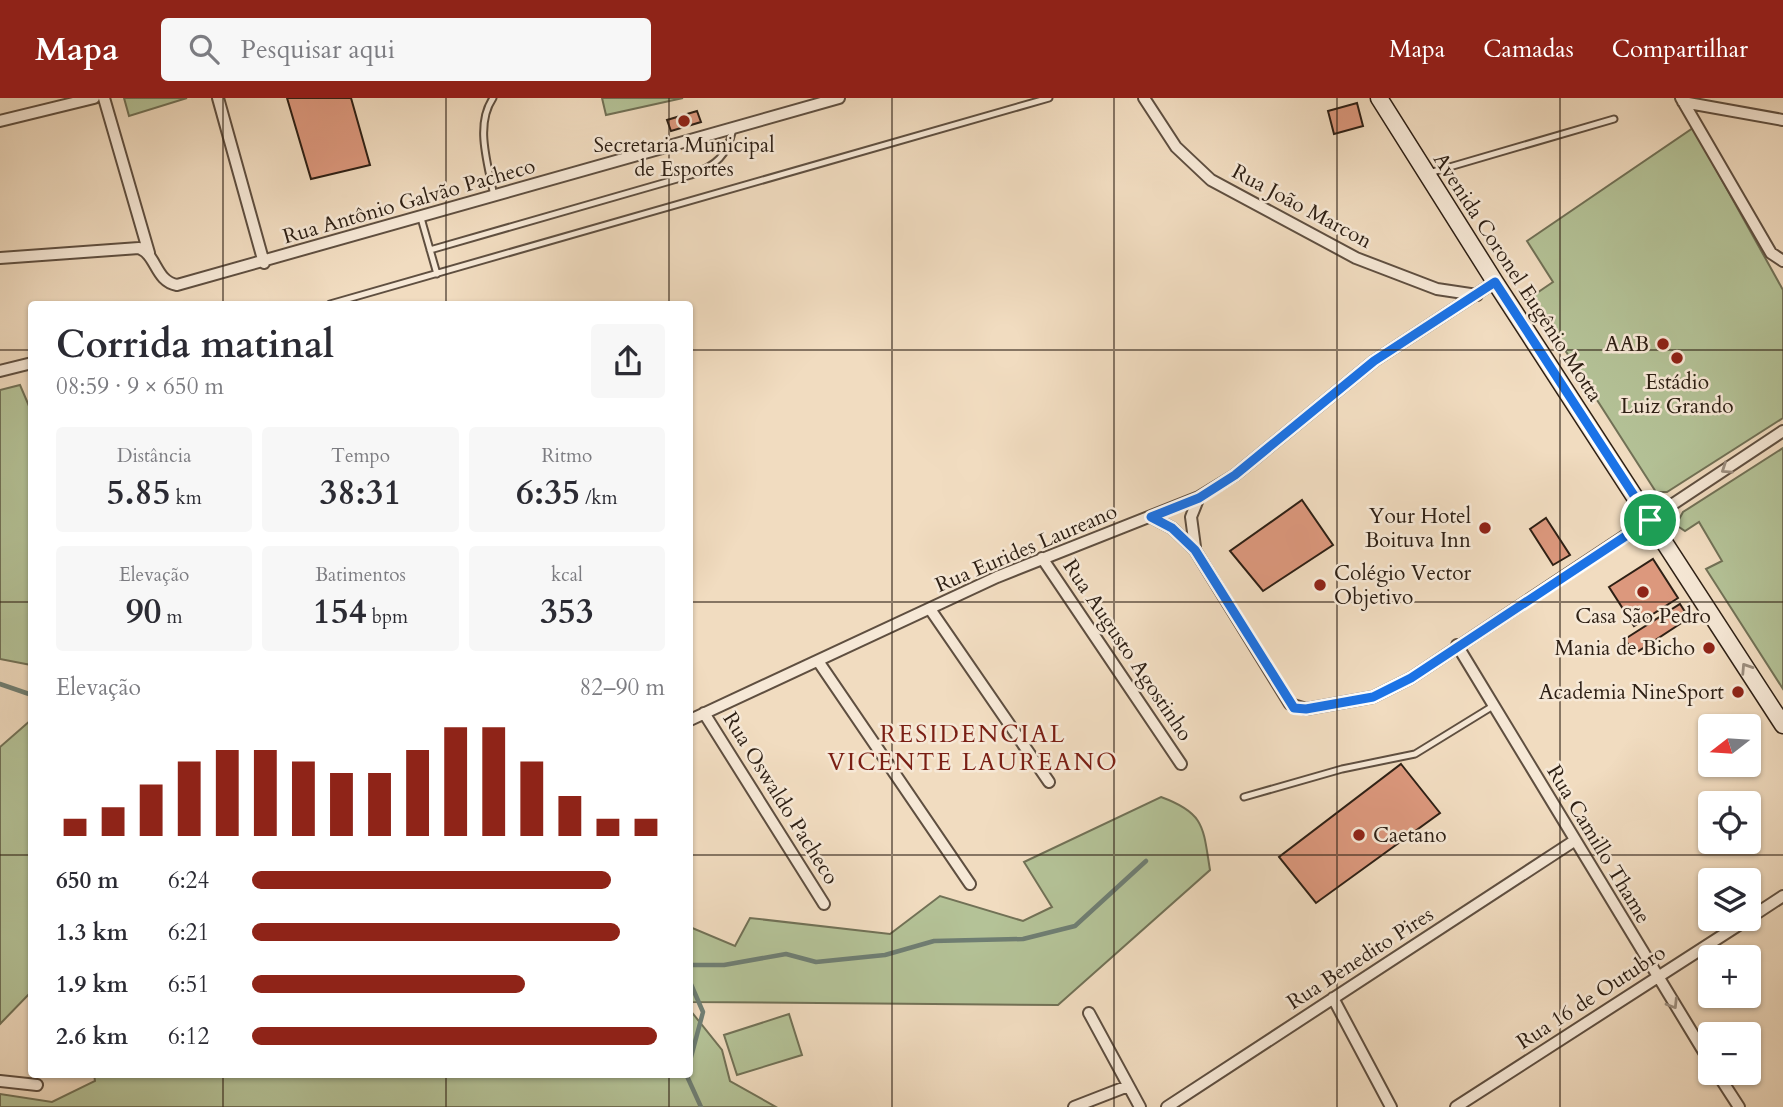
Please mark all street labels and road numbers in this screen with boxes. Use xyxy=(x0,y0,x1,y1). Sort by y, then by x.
street label: Avenida Coronel Eugênio Motta xyxy=(1426,147,1609,408)
street label: Rua Antônio Galvão Pacheco xyxy=(280,152,539,251)
street label: Rua João Marcon xyxy=(1227,157,1377,256)
street label: Rua Eurides Laureano xyxy=(931,497,1122,600)
street label: Rua Augusto Agostinho xyxy=(1056,554,1199,747)
street label: Rua Oswaldo Pacheco xyxy=(716,706,845,890)
street label: Rua Camillo Thame xyxy=(1540,759,1657,929)
street label: Rua Benedito Pires xyxy=(1281,900,1439,1017)
street label: Rua 16 de Outubro xyxy=(1511,938,1671,1057)

